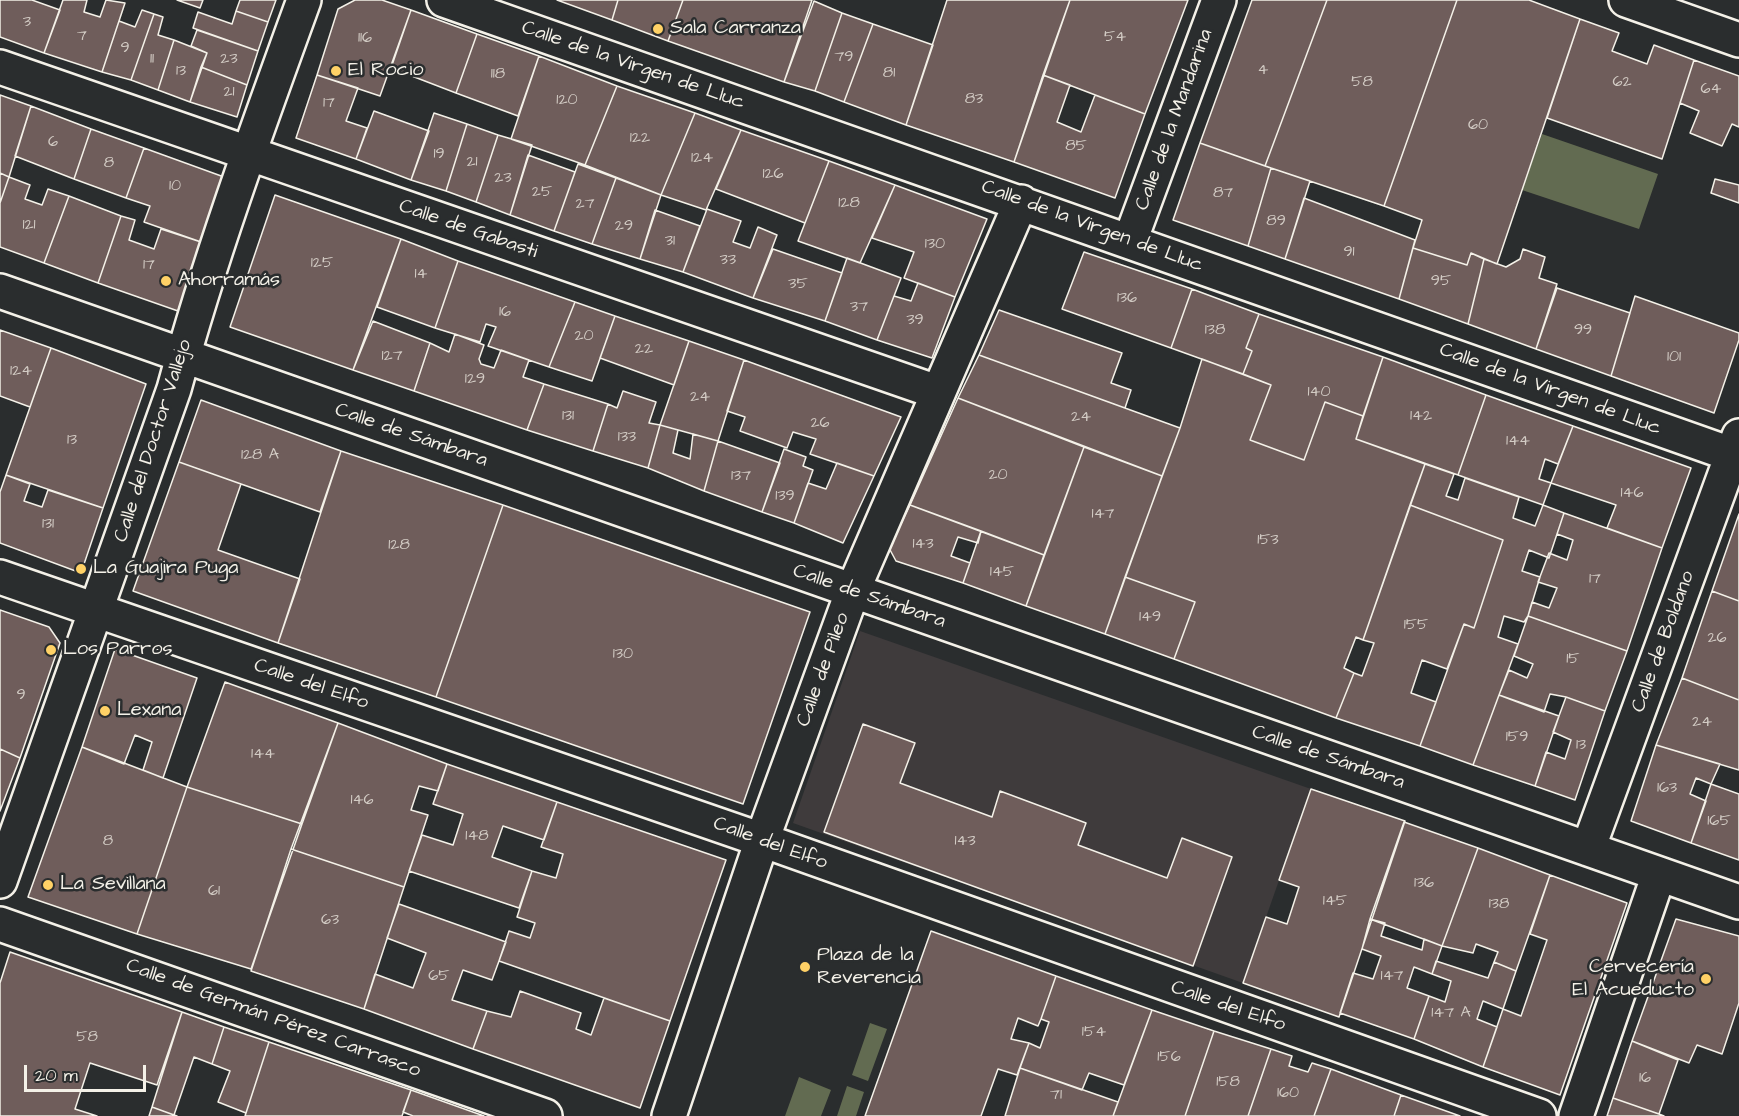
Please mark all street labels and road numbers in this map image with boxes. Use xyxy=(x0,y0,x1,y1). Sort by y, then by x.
street label: Calle de la Virgen de Lluc xyxy=(518,16,748,116)
street label: Calle de la Mandarina xyxy=(1131,26,1219,214)
street label: Calle de la Virgen de Lluc xyxy=(978,176,1206,278)
street label: Calle de Gabasti xyxy=(395,195,541,265)
street label: Calle del Doctor Vallejo xyxy=(110,337,198,545)
street label: Calle de la Virgen de Lluc xyxy=(1436,339,1664,441)
street label: Calle de Sámbara xyxy=(332,399,490,473)
street label: Calle de Sámbara xyxy=(790,560,948,634)
street label: Calle de Boldano xyxy=(1627,568,1701,716)
street label: Calle de Pileo xyxy=(792,610,856,730)
street label: Calle del Elfo xyxy=(250,654,372,716)
street label: Calle de Sámbara xyxy=(1249,721,1407,795)
street label: Calle del Elfo xyxy=(710,812,830,876)
street label: Calle de Germán Pérez Carrasco xyxy=(122,954,424,1084)
street label: Calle del Elfo xyxy=(1167,976,1289,1038)

